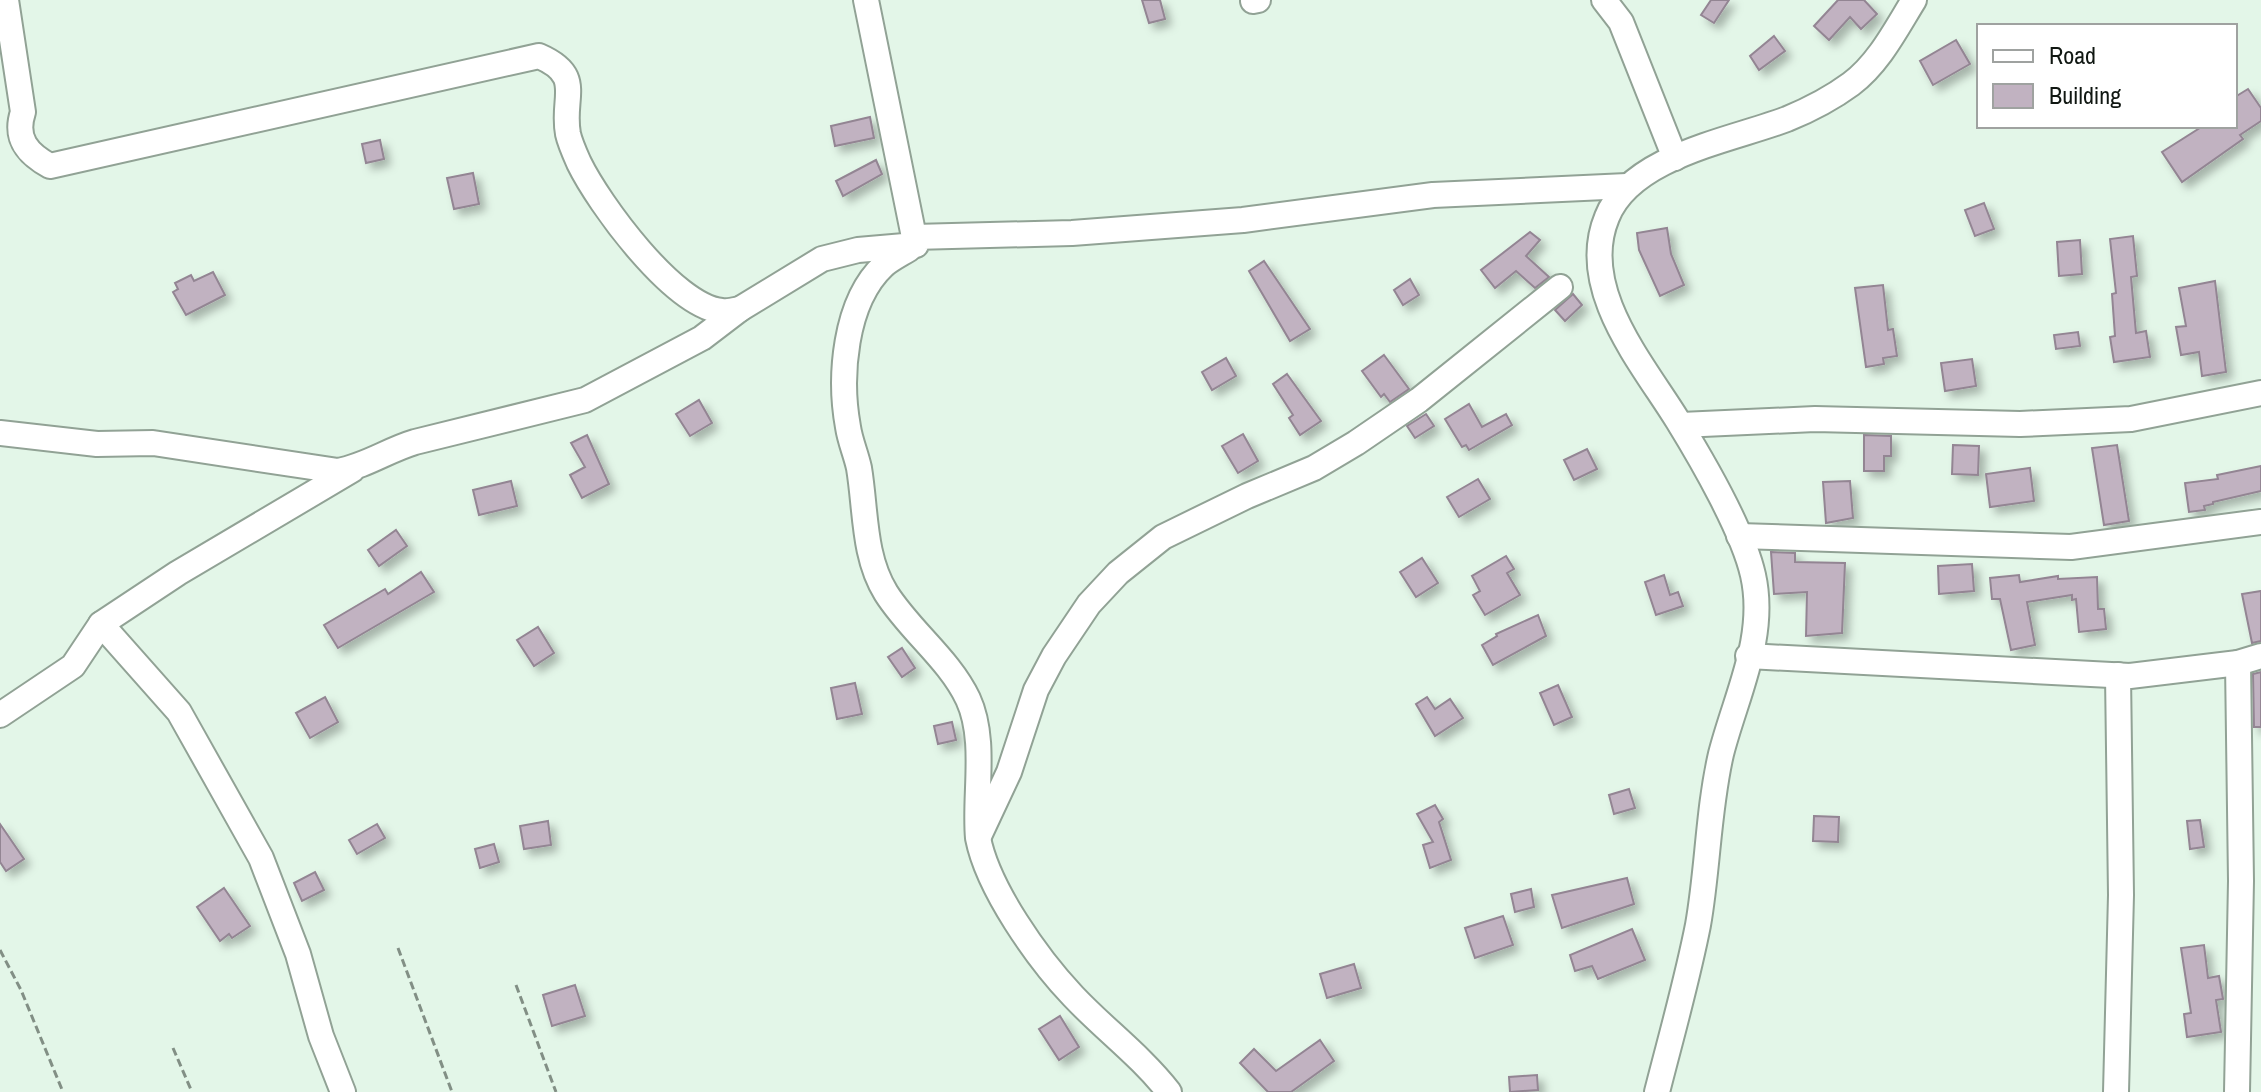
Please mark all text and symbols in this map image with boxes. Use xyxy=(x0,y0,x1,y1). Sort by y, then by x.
legend xyxy=(1977,24,2237,128)
text: Road xyxy=(2049,39,2096,71)
text: Building xyxy=(2049,79,2121,111)

